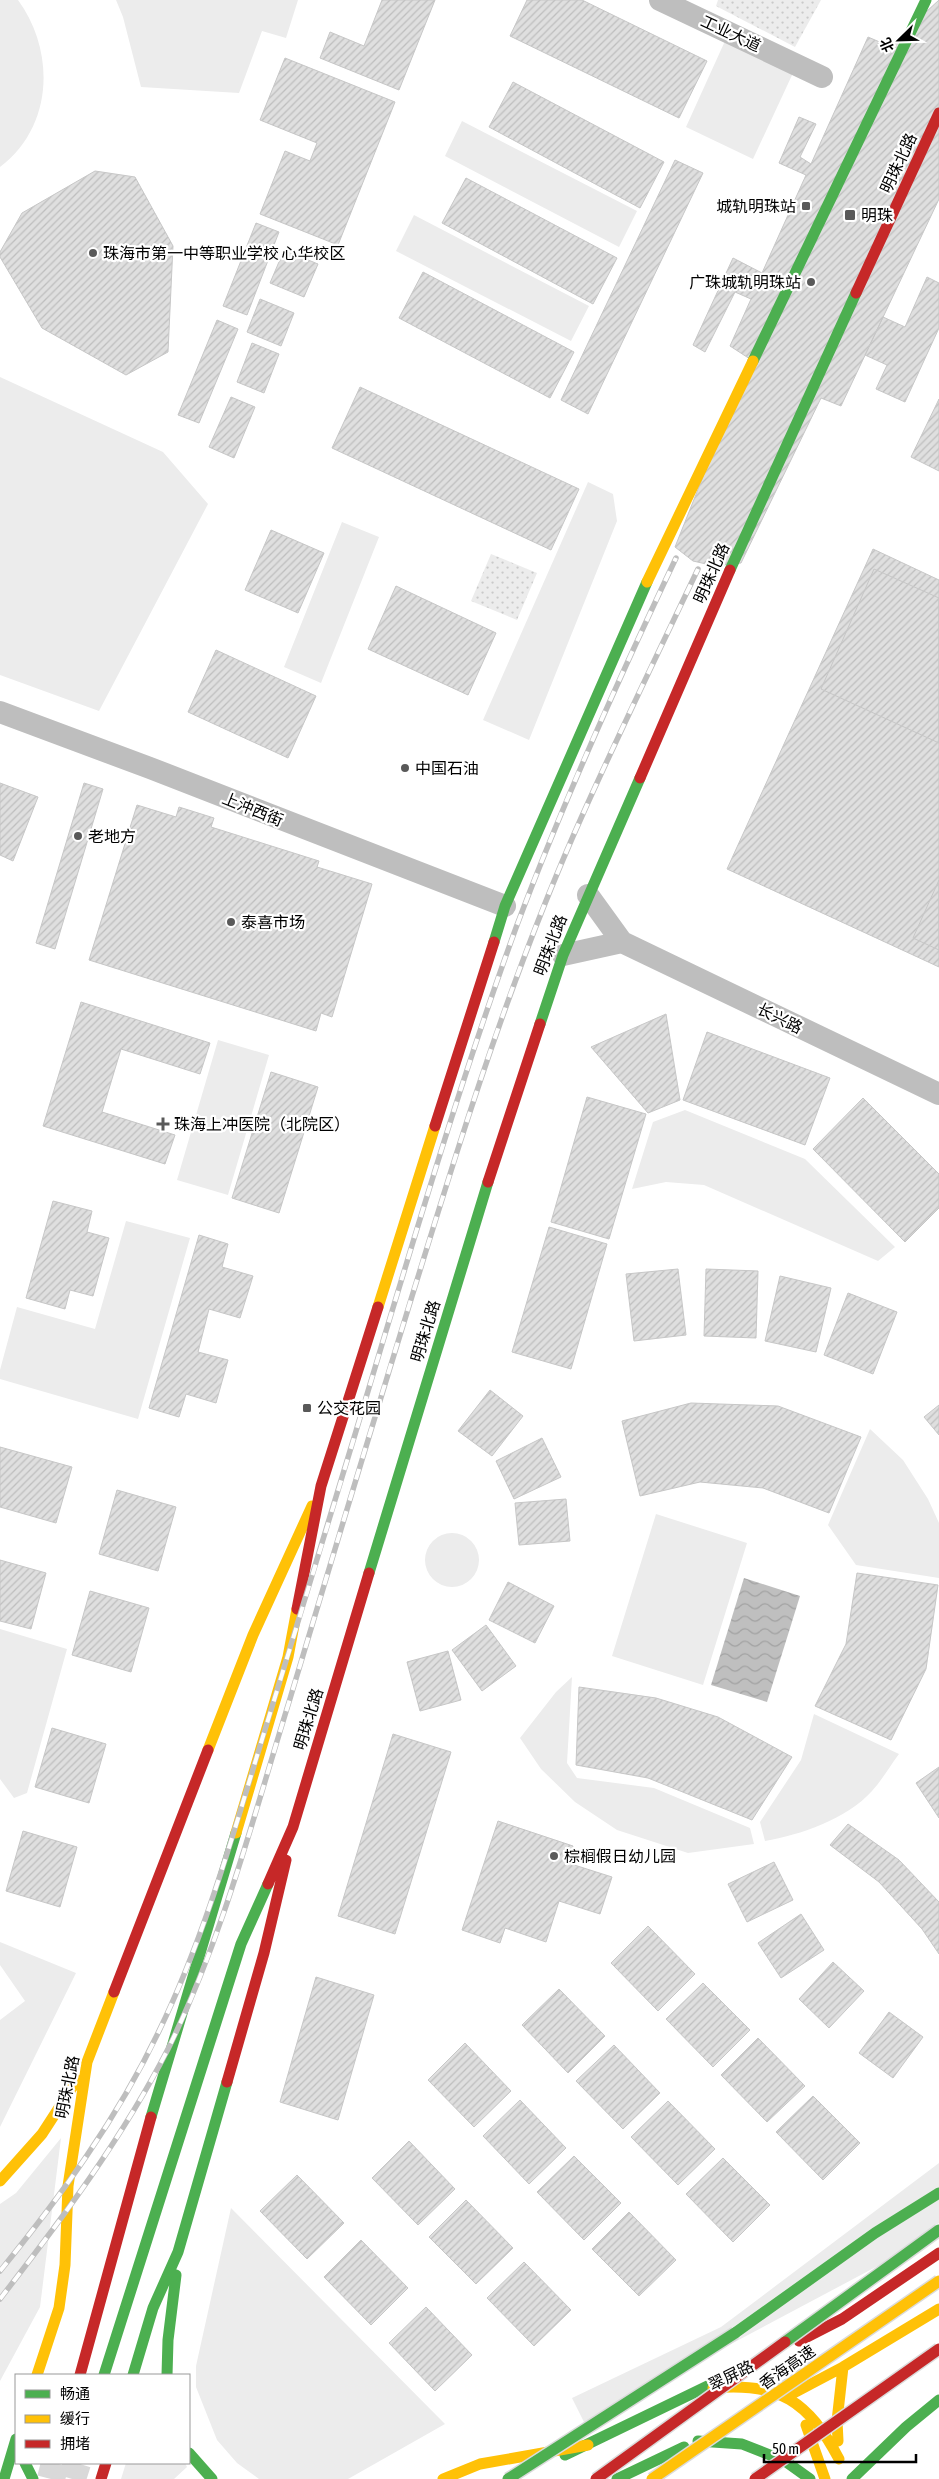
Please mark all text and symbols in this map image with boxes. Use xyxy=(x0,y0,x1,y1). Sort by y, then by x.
street label: 工业大道 xyxy=(698,11,764,55)
north arrow xyxy=(874,15,924,65)
text: 北 xyxy=(877,36,897,55)
street label: 明珠北路 xyxy=(876,130,920,196)
place label: 城轨明珠站 xyxy=(716,197,796,215)
marker: 城轨明珠站 xyxy=(800,200,812,212)
place label: 明珠 xyxy=(861,206,893,224)
marker: 明珠 xyxy=(843,208,857,222)
place label: 珠海市第一中等职业学校 心华校区 xyxy=(103,244,345,262)
marker: 珠海市第一中等职业学校 心华校区 xyxy=(87,247,99,259)
place label: 广珠城轨明珠站 xyxy=(689,273,801,291)
marker: 广珠城轨明珠站 xyxy=(805,276,817,288)
street label: 明珠北路 xyxy=(690,540,732,606)
place label: 中国石油 xyxy=(415,759,479,777)
marker: 中国石油 xyxy=(399,762,411,774)
street label: 上沖西街 xyxy=(220,789,286,829)
place label: 老地方 xyxy=(88,827,136,845)
marker: 老地方 xyxy=(72,830,84,842)
street label: 明珠北路 xyxy=(530,912,570,978)
place label: 泰喜市场 xyxy=(241,913,305,931)
marker: 泰喜市场 xyxy=(225,916,237,928)
street label: 长兴路 xyxy=(754,999,806,1037)
place label: 珠海上冲医院（北院区） xyxy=(174,1115,350,1133)
marker: 珠海上冲医院（北院区） xyxy=(156,1117,170,1131)
street label: 明珠北路 xyxy=(407,1298,443,1364)
place label: 公交花园 xyxy=(317,1399,381,1417)
marker: 公交花园 xyxy=(301,1402,313,1414)
street label: 明珠北路 xyxy=(290,1686,326,1752)
place label: 棕榈假日幼儿园 xyxy=(564,1847,676,1865)
marker: 棕榈假日幼儿园 xyxy=(548,1850,560,1862)
street label: 明珠北路 xyxy=(52,2054,82,2120)
street label: 香海高速 xyxy=(756,2341,818,2393)
street label: 翠屏路 xyxy=(705,2356,757,2394)
legend xyxy=(15,2374,190,2464)
text: 畅通 xyxy=(60,2385,90,2402)
text: 缓行 xyxy=(60,2410,90,2427)
scale bar xyxy=(764,2432,916,2464)
text: 拥堵 xyxy=(60,2435,90,2452)
text: 50 m xyxy=(772,2440,799,2457)

